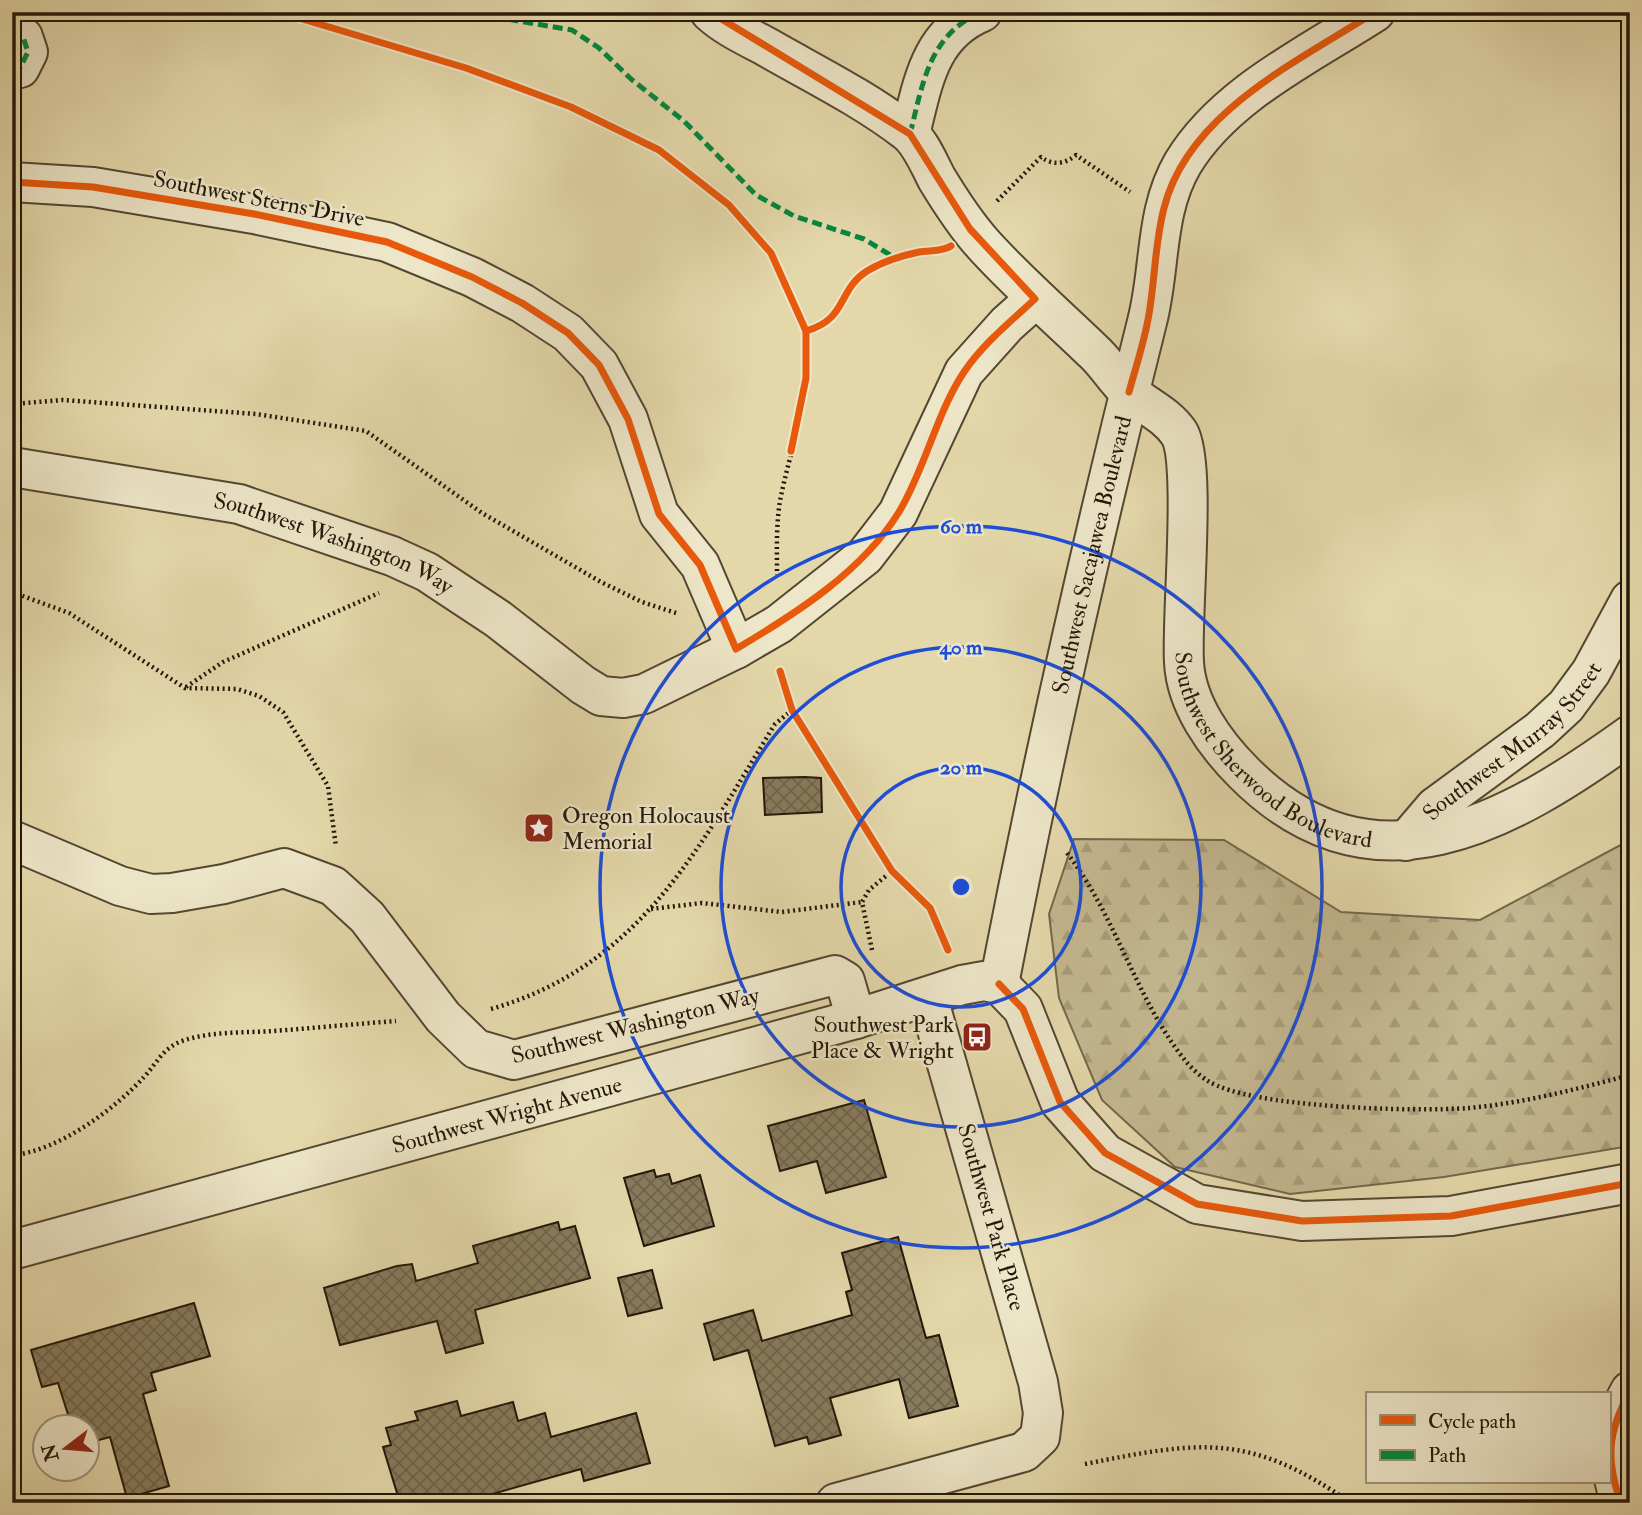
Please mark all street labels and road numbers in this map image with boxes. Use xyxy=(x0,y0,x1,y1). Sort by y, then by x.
street label: Southwest Sterns Drive xyxy=(151,164,367,233)
street label: Southwest Sacajawea Boulevard xyxy=(1046,413,1138,697)
street label: Southwest Washington Way xyxy=(212,486,460,601)
street label: Southwest Sherwood Boulevard xyxy=(1169,651,1374,855)
street label: Southwest Murray Street xyxy=(1416,657,1609,826)
street label: Southwest Washington Way xyxy=(508,980,763,1070)
street label: Southwest Wright Avenue xyxy=(389,1070,625,1160)
street label: Southwest Park Place xyxy=(951,1120,1032,1314)

